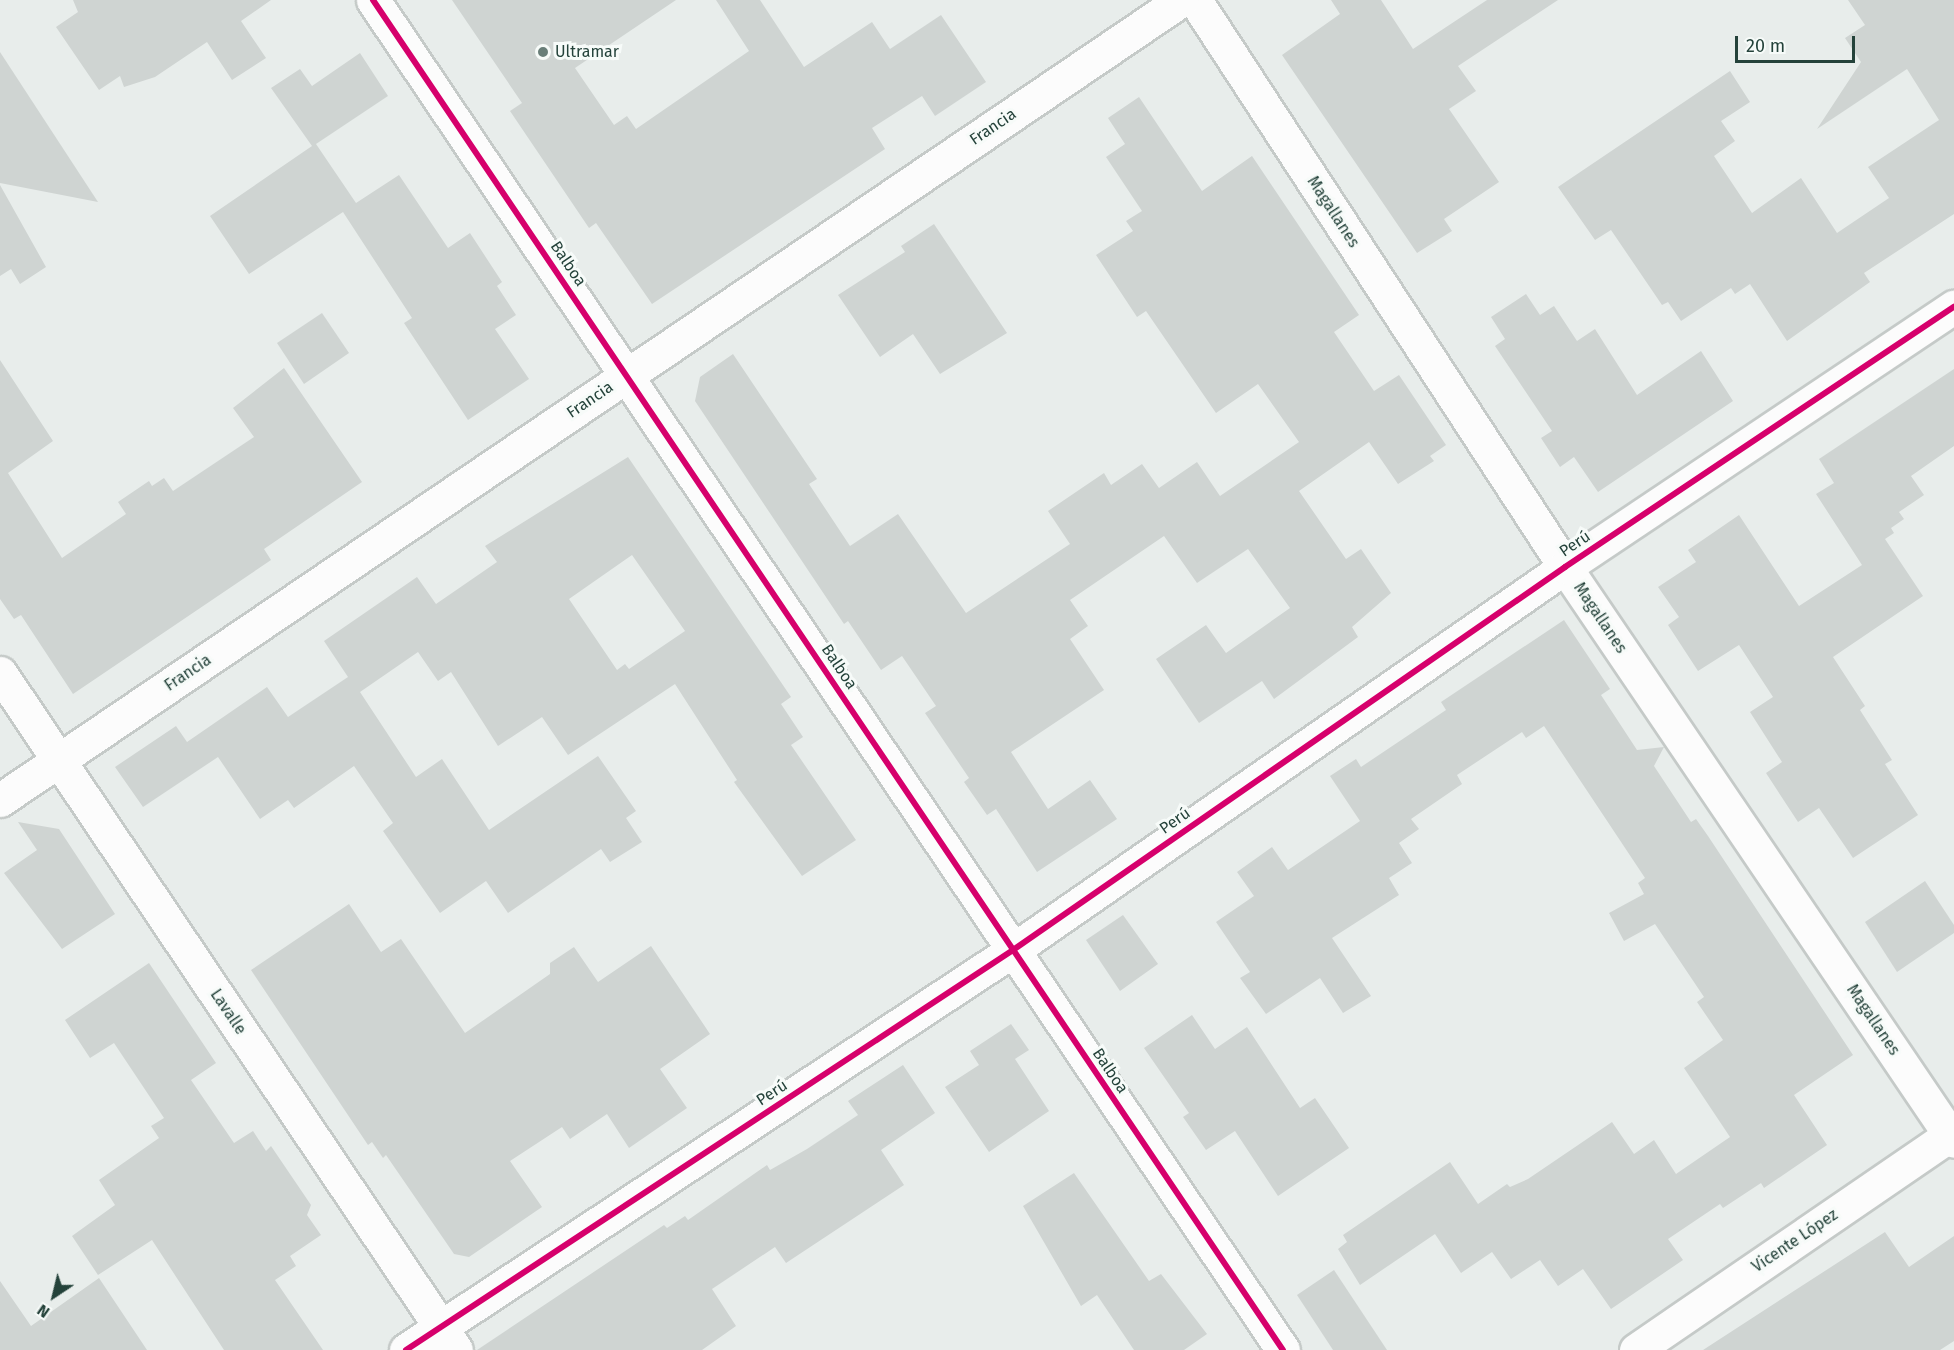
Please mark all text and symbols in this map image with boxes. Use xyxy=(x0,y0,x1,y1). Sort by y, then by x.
scale bar xyxy=(1738,24,1858,62)
text: 20 m xyxy=(1746,35,1785,57)
place label: Ultramar xyxy=(555,42,619,62)
marker: Ultramar xyxy=(536,45,550,59)
street label: Francia xyxy=(966,105,1020,149)
street label: Magallanes xyxy=(1303,173,1363,251)
street label: Balboa xyxy=(546,238,590,290)
street label: Francia xyxy=(563,378,617,422)
street label: Perú xyxy=(1556,527,1594,561)
street label: Magallanes xyxy=(1569,579,1631,657)
street label: Balboa xyxy=(817,641,861,693)
street label: Francia xyxy=(161,651,215,695)
street label: Perú xyxy=(1156,804,1194,838)
street label: Magallanes xyxy=(1842,981,1904,1059)
street label: Lavalle xyxy=(206,986,250,1038)
street label: Balboa xyxy=(1088,1045,1132,1097)
street label: Perú xyxy=(753,1076,791,1110)
street label: Vicente López xyxy=(1748,1205,1842,1277)
north arrow xyxy=(24,1266,84,1326)
text: N xyxy=(34,1300,53,1322)

